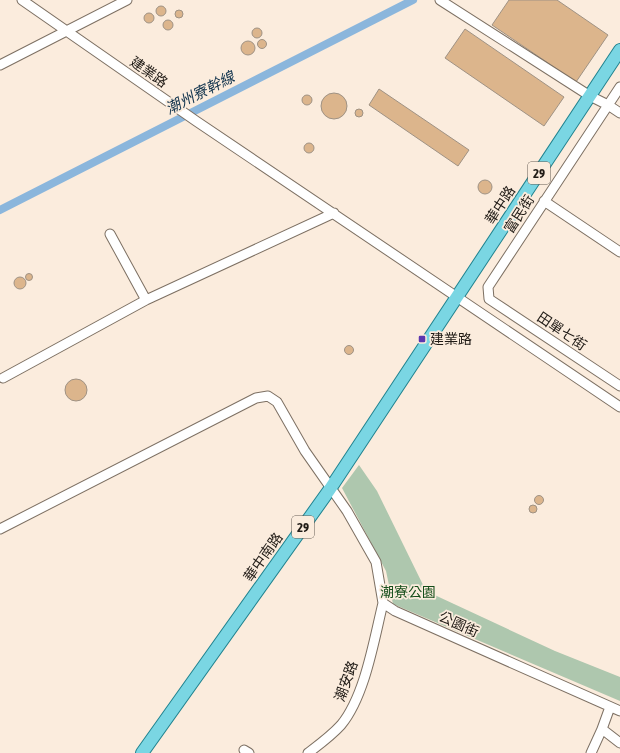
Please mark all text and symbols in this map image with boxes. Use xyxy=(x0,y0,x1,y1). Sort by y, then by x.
street label: 建業路 xyxy=(127,53,171,91)
water label: 潮州寮幹線 xyxy=(162,67,239,117)
road number: 29 xyxy=(528,162,550,184)
street label: 華中路 xyxy=(482,183,518,227)
street label: 富民街 xyxy=(501,192,537,236)
street label: 田單七街 xyxy=(534,309,590,353)
place label: 建業路 xyxy=(430,331,472,347)
marker: 建業路 xyxy=(417,334,427,344)
road number: 29 xyxy=(292,516,314,538)
street label: 華中南路 xyxy=(240,529,286,585)
park label: 潮寮公園 xyxy=(380,584,436,600)
street label: 公園街 xyxy=(437,608,481,640)
street label: 潮安路 xyxy=(331,659,361,703)

